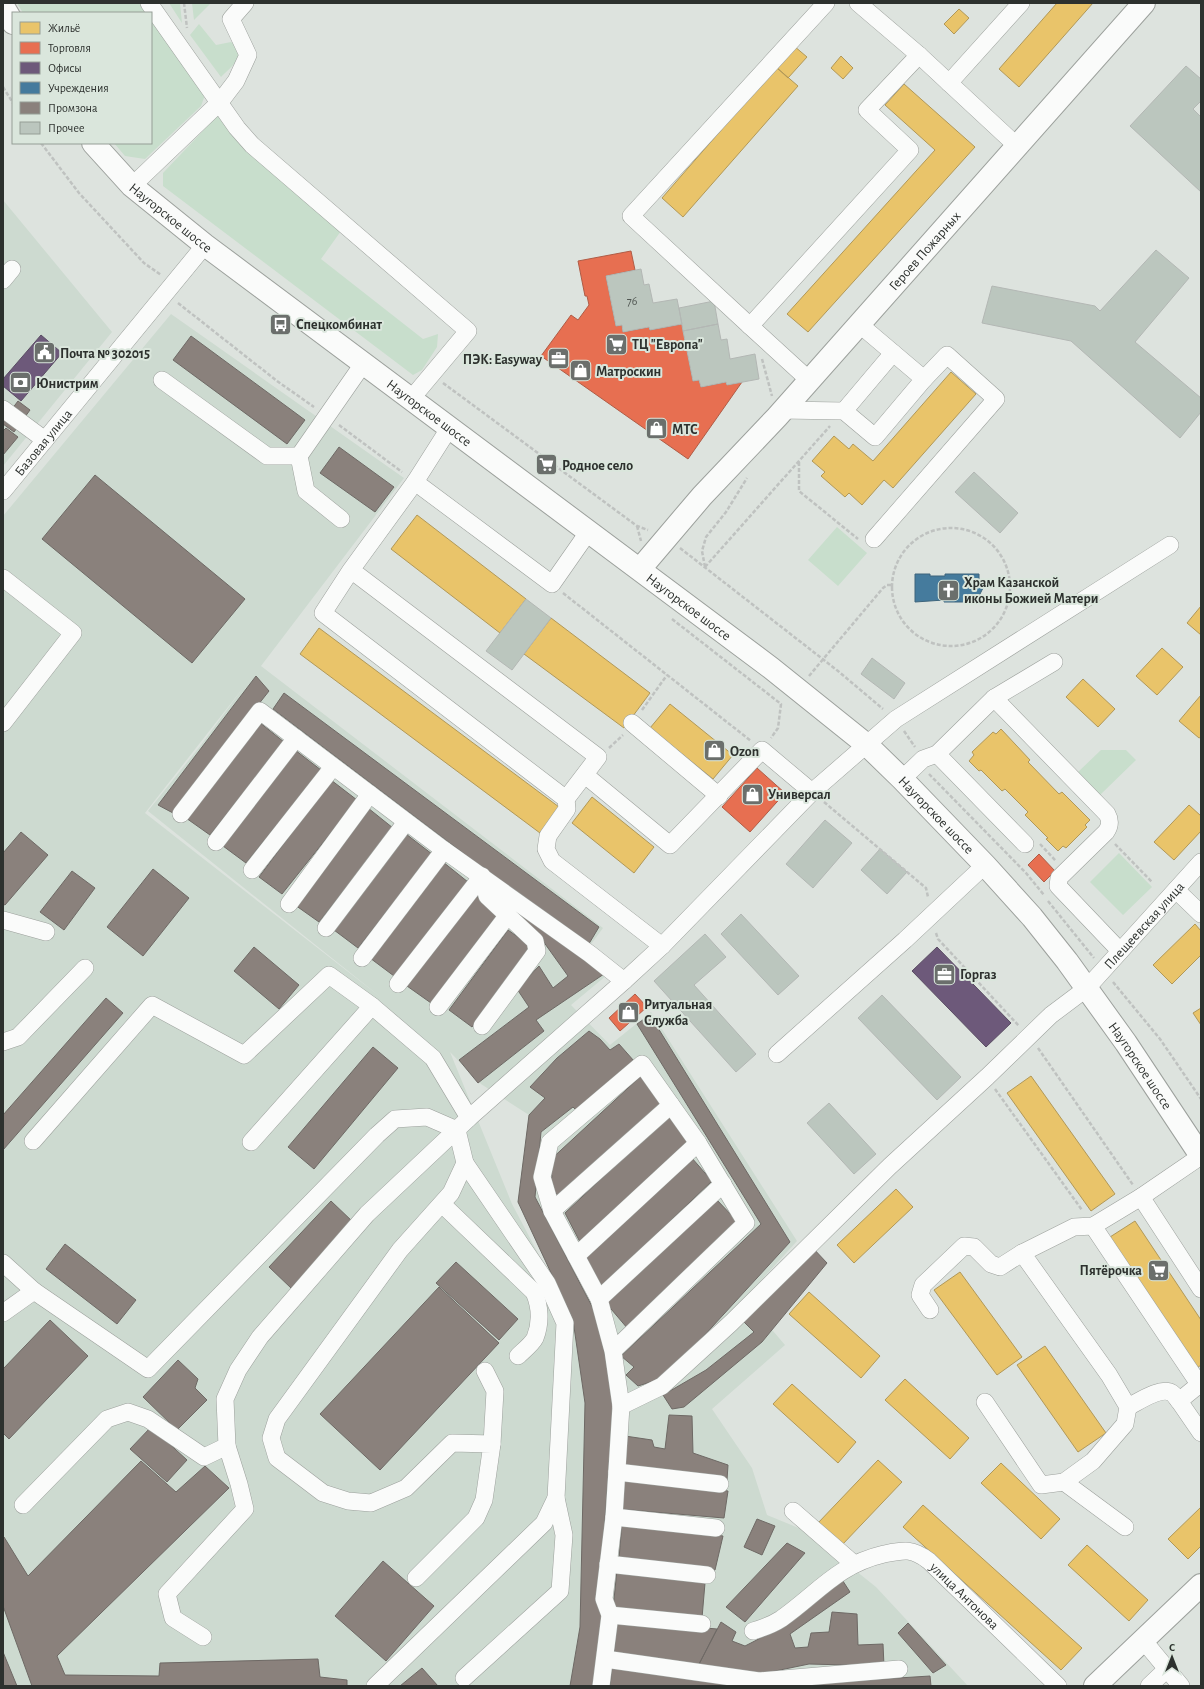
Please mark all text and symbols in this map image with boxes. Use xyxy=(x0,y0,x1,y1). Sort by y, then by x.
legend xyxy=(12,12,152,144)
text: Жильё xyxy=(48,22,80,34)
text: Торговля xyxy=(48,42,91,54)
text: Офисы xyxy=(48,62,82,74)
text: Учреждения xyxy=(48,82,109,94)
text: Промзона xyxy=(48,102,98,114)
text: Прочее xyxy=(48,122,84,134)
street label: Наугорское шоссе xyxy=(126,181,214,256)
street label: Героев Пожарных xyxy=(887,209,964,293)
house number: 76 xyxy=(627,295,638,307)
bus stop icon: Спецкомбинат xyxy=(267,311,293,337)
place label: Спецкомбинат xyxy=(296,318,383,332)
supermarket icon: ТЦ "Европа" xyxy=(604,331,630,357)
place label: ТЦ "Европа" xyxy=(632,338,703,352)
public building icon: Почта № 302015 xyxy=(32,340,58,366)
office icon: ПЭК: Easyway xyxy=(545,346,571,372)
place label: Почта № 302015 xyxy=(60,347,150,361)
place label: ПЭК: Easyway xyxy=(463,353,543,367)
shop icon: Матроскин xyxy=(568,358,594,384)
place label: Матроскин xyxy=(596,365,661,379)
bank icon: Юнистрим xyxy=(7,370,33,396)
place label: Юнистрим xyxy=(36,377,99,391)
street label: Наугорское шоссе xyxy=(384,377,474,450)
street label: Базовая улица xyxy=(12,407,75,479)
shop icon: МТС xyxy=(644,416,670,442)
place label: МТС xyxy=(672,423,698,437)
supermarket icon: Родное село xyxy=(533,452,559,478)
place label: Родное село xyxy=(562,459,633,473)
street label: Наугорское шоссе xyxy=(643,571,733,644)
place label: Храм Казанской иконы Божией Матери xyxy=(964,576,1098,606)
church icon: Храм Казанской иконы Божией Матери xyxy=(936,577,962,603)
shop icon: Ozon xyxy=(701,738,727,764)
place label: Ozon xyxy=(730,745,759,759)
street label: Наугорское шоссе xyxy=(895,774,976,857)
shop icon: Универсал xyxy=(740,781,766,807)
place label: Универсал xyxy=(768,788,831,802)
street label: Плещеевская улица xyxy=(1102,879,1188,972)
office icon: Горгаз xyxy=(932,961,958,987)
place label: Горгаз xyxy=(960,968,997,982)
place label: Ритуальная Служба xyxy=(644,998,712,1028)
shop icon: Ритуальная Служба xyxy=(616,999,642,1025)
street label: Наугорское шоссе xyxy=(1105,1020,1174,1112)
supermarket icon: Пятёрочка xyxy=(1145,1257,1171,1283)
place label: Пятёрочка xyxy=(1080,1264,1142,1278)
street label: улица Антонова xyxy=(926,1559,1001,1633)
north arrow xyxy=(1152,1637,1192,1677)
text: С xyxy=(1169,1642,1175,1653)

